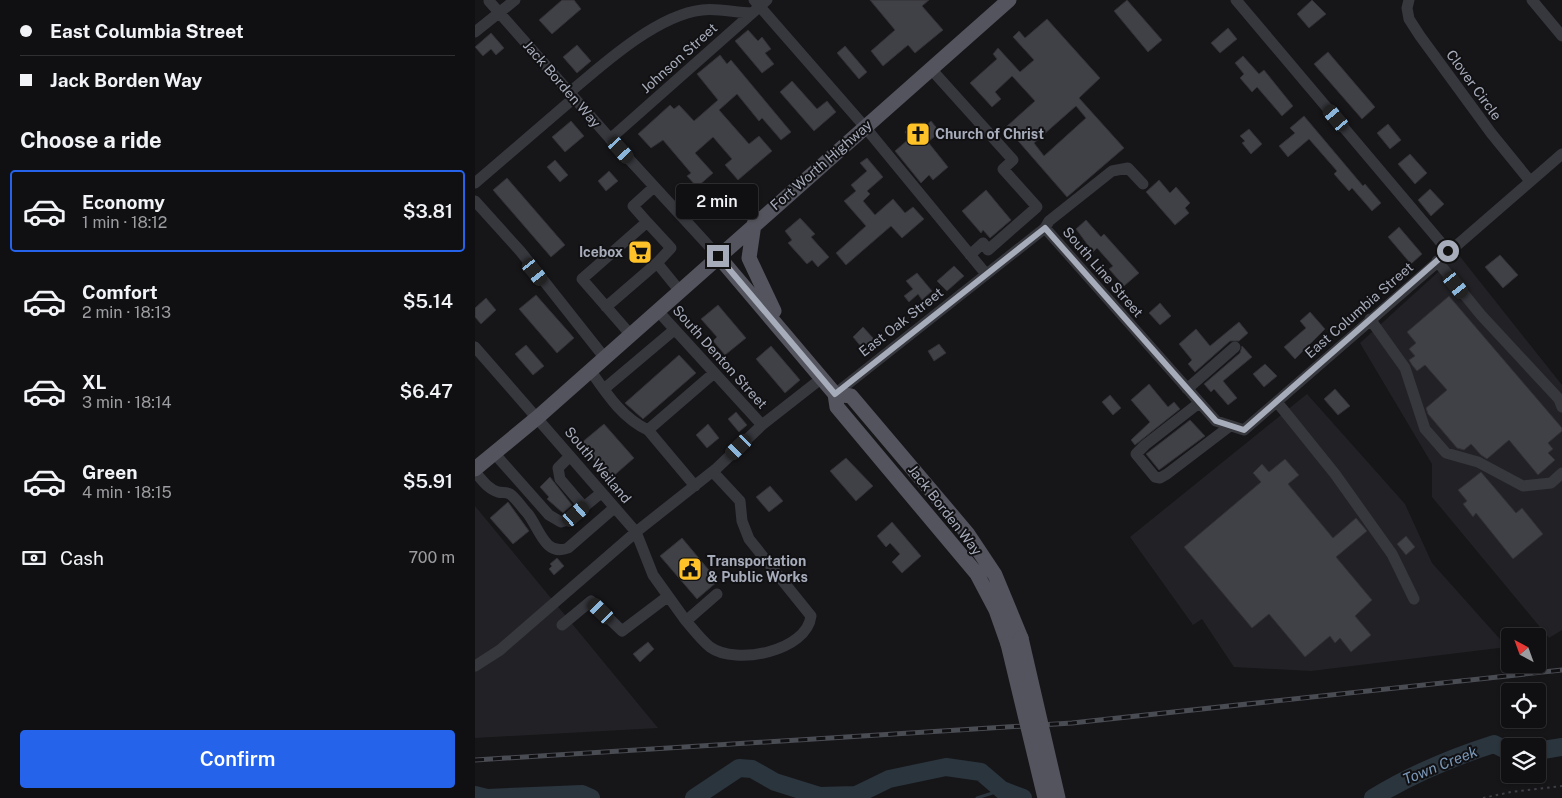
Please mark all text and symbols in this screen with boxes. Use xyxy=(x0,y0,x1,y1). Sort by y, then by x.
text: East Columbia Street xyxy=(50,20,244,42)
street label: Johnson Street xyxy=(638,20,720,96)
street label: Jack Borden Way xyxy=(520,37,604,131)
street label: Clover Circle xyxy=(1443,47,1505,123)
text: Jack Borden Way xyxy=(50,69,202,91)
car xyxy=(1320,102,1351,134)
street label: Fort Worth Highway xyxy=(767,116,875,213)
church icon: Church of Christ xyxy=(905,121,931,147)
place label: Church of Christ xyxy=(935,126,1044,142)
text: Choose a ride xyxy=(20,127,162,153)
car xyxy=(605,134,636,166)
callout: 2 min xyxy=(677,184,759,218)
icon: car xyxy=(22,189,67,234)
text: Economy xyxy=(82,191,165,213)
text: 2 min xyxy=(696,192,738,211)
text: $3.81 xyxy=(403,200,453,222)
text: 1 min · 18:12 xyxy=(82,213,167,232)
street label: South Line Street xyxy=(1060,224,1146,320)
supermarket icon: Icebox xyxy=(627,239,653,265)
route start xyxy=(1437,240,1459,262)
place label: Icebox xyxy=(579,244,623,260)
route end xyxy=(707,245,729,267)
car xyxy=(519,256,550,288)
street label: East Columbia Street xyxy=(1302,259,1416,361)
car xyxy=(1440,269,1471,301)
icon: car xyxy=(22,279,67,324)
text: Comfort xyxy=(82,281,158,303)
street label: East Oak Street xyxy=(856,284,946,360)
text: $5.14 xyxy=(403,290,453,312)
street label: South Denton Street xyxy=(669,302,771,412)
text: 2 min · 18:13 xyxy=(82,303,171,322)
icon: car xyxy=(22,369,67,414)
text: XL xyxy=(82,371,107,393)
text: $6.47 xyxy=(399,380,453,402)
text: 3 min · 18:14 xyxy=(82,393,172,412)
street label: South Weiland xyxy=(561,424,635,506)
car xyxy=(723,431,755,463)
icon: car xyxy=(22,459,67,504)
text: Green xyxy=(82,461,137,483)
street label: Jack Borden Way xyxy=(905,462,985,559)
text: $5.91 xyxy=(403,470,453,492)
text: 4 min · 18:15 xyxy=(82,483,172,502)
car xyxy=(559,498,592,530)
icon: cash xyxy=(20,544,48,572)
text: Cash xyxy=(60,547,104,569)
text: 700 m xyxy=(409,548,455,567)
place label: Transportation & Public Works xyxy=(707,553,808,585)
public building icon: Transportation & Public Works xyxy=(677,556,703,582)
car xyxy=(584,595,617,627)
north arrow xyxy=(1501,628,1546,672)
map controls xyxy=(1501,628,1546,783)
button: locate xyxy=(1501,683,1546,728)
button: Confirm xyxy=(20,730,455,788)
button: layers xyxy=(1501,738,1546,783)
water label: Town Creek xyxy=(1400,742,1480,788)

